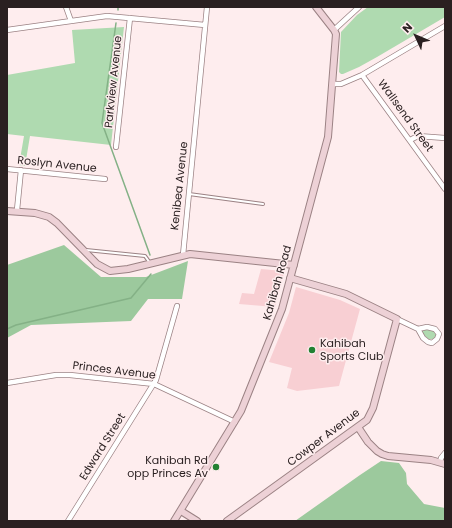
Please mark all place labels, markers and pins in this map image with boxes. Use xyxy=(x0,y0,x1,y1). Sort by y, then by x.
place label: Kahibah Sports Club xyxy=(320,337,383,363)
marker: Kahibah Sports Club xyxy=(307,345,317,355)
place label: Kahibah Rd opp Princes Av xyxy=(127,454,208,480)
marker: Kahibah Rd opp Princes Av xyxy=(211,462,221,472)

